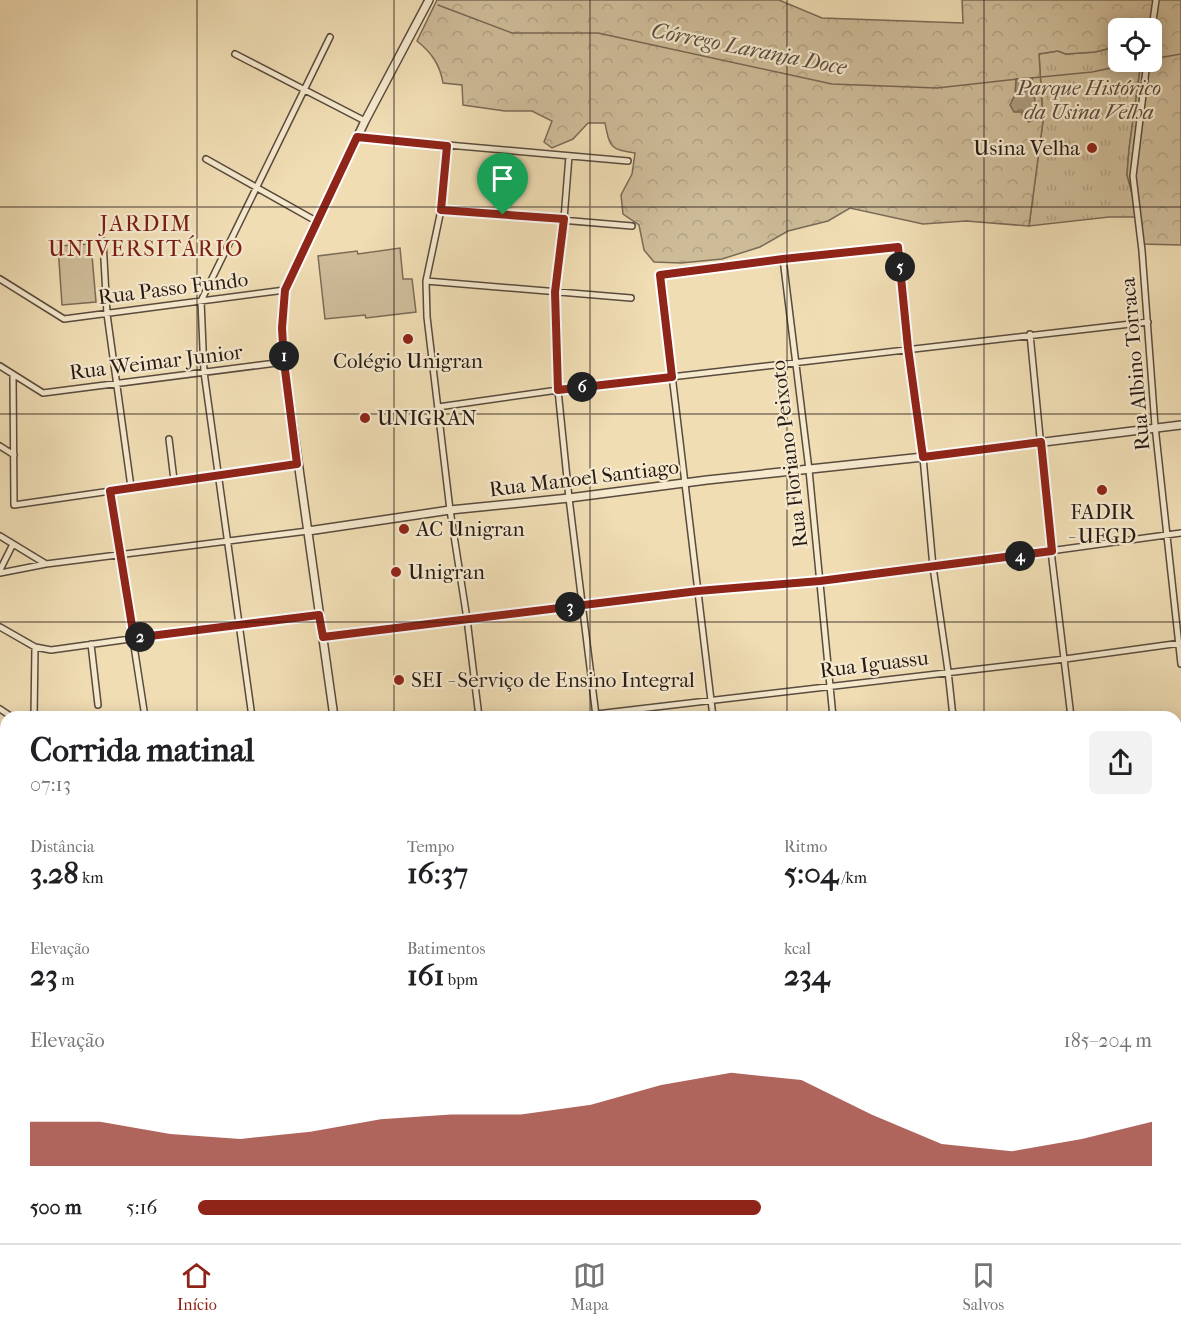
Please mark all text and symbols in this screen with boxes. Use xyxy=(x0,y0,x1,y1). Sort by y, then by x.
water label: Córrego Laranja Doce xyxy=(649,17,850,81)
map controls xyxy=(1108,18,1162,72)
button: locate xyxy=(1108,18,1162,72)
park label: Parque Histórico da Usina Velha xyxy=(1016,76,1161,124)
place label: Usina Velha xyxy=(973,136,1080,160)
marker: Usina Velha xyxy=(1085,141,1099,155)
pin xyxy=(477,153,528,215)
icon: arrive xyxy=(486,162,519,195)
district label: JARDIM UNIVERSITÁRIO xyxy=(48,211,244,262)
pin: 5 xyxy=(885,252,915,282)
text: 5 xyxy=(897,257,903,276)
street label: Rua Passo Fundo xyxy=(97,267,249,309)
street label: Rua Albino Torraca xyxy=(1115,276,1155,452)
marker: Colégio Unigran xyxy=(401,332,415,346)
street label: Rua Weimar Junior xyxy=(68,339,244,385)
pin: 1 xyxy=(269,341,299,371)
text: 1 xyxy=(281,346,287,365)
place label: Colégio Unigran xyxy=(333,349,483,373)
street label: Rua Floriano Peixoto xyxy=(766,359,812,549)
pin: 6 xyxy=(567,372,597,402)
text: 6 xyxy=(578,377,586,396)
place label: UNIGRAN xyxy=(377,406,477,430)
marker: UNIGRAN xyxy=(358,411,372,425)
street label: Rua Manoel Santiago xyxy=(488,454,680,502)
marker: FADIR - UFGD xyxy=(1095,483,1109,497)
place label: FADIR - UFGD xyxy=(1068,500,1136,548)
place label: AC Unigran xyxy=(415,517,525,541)
marker: AC Unigran xyxy=(397,522,411,536)
pin: 4 xyxy=(1005,541,1035,571)
text: 4 xyxy=(1015,546,1025,565)
place label: Unigran xyxy=(408,560,485,584)
marker: Unigran xyxy=(389,565,403,579)
pin: 3 xyxy=(555,592,585,622)
text: 3 xyxy=(567,597,573,616)
pin: 2 xyxy=(125,622,155,652)
text: 2 xyxy=(136,627,144,646)
street label: Rua Iguassu xyxy=(818,645,930,683)
place label: SEI - Serviço de Ensino Integral xyxy=(411,668,695,692)
marker: SEI - Serviço de Ensino Integral xyxy=(392,673,406,687)
text: Corrida matinal xyxy=(30,731,254,770)
button: share xyxy=(1089,731,1152,794)
text: 07:13 xyxy=(30,773,71,796)
text: Distância xyxy=(30,837,94,856)
text: Tempo xyxy=(407,837,454,856)
text: Ritmo xyxy=(784,837,827,856)
text: 3.28 xyxy=(30,856,79,891)
text: 16:37 xyxy=(407,856,468,891)
text: 5:04 xyxy=(784,856,838,891)
text: km xyxy=(79,868,104,887)
text: /km xyxy=(838,868,867,887)
text: Elevação xyxy=(30,939,90,958)
text: Batimentos xyxy=(407,939,485,958)
text: kcal xyxy=(784,939,811,958)
text: 23 xyxy=(30,958,58,993)
text: 161 xyxy=(407,958,444,993)
text: 234 xyxy=(784,958,829,993)
text: m xyxy=(58,970,74,989)
text: bpm xyxy=(444,970,478,989)
text: Elevação xyxy=(30,1029,105,1052)
text: 185–204 m xyxy=(1064,1029,1152,1052)
text: 500 m xyxy=(30,1196,82,1219)
text: 5:16 xyxy=(126,1196,157,1219)
tab: Início xyxy=(177,1259,217,1314)
tab: Mapa xyxy=(571,1259,609,1314)
tab: Salvos xyxy=(963,1259,1004,1314)

